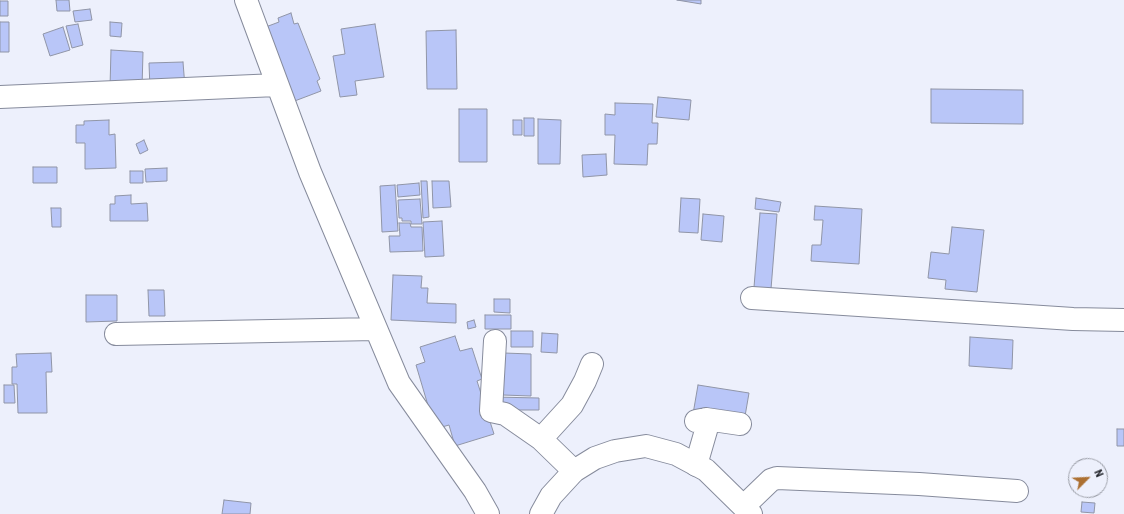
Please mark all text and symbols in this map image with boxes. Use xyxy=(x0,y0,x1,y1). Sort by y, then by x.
north arrow xyxy=(1068,458,1108,498)
text: N xyxy=(1091,468,1106,479)

